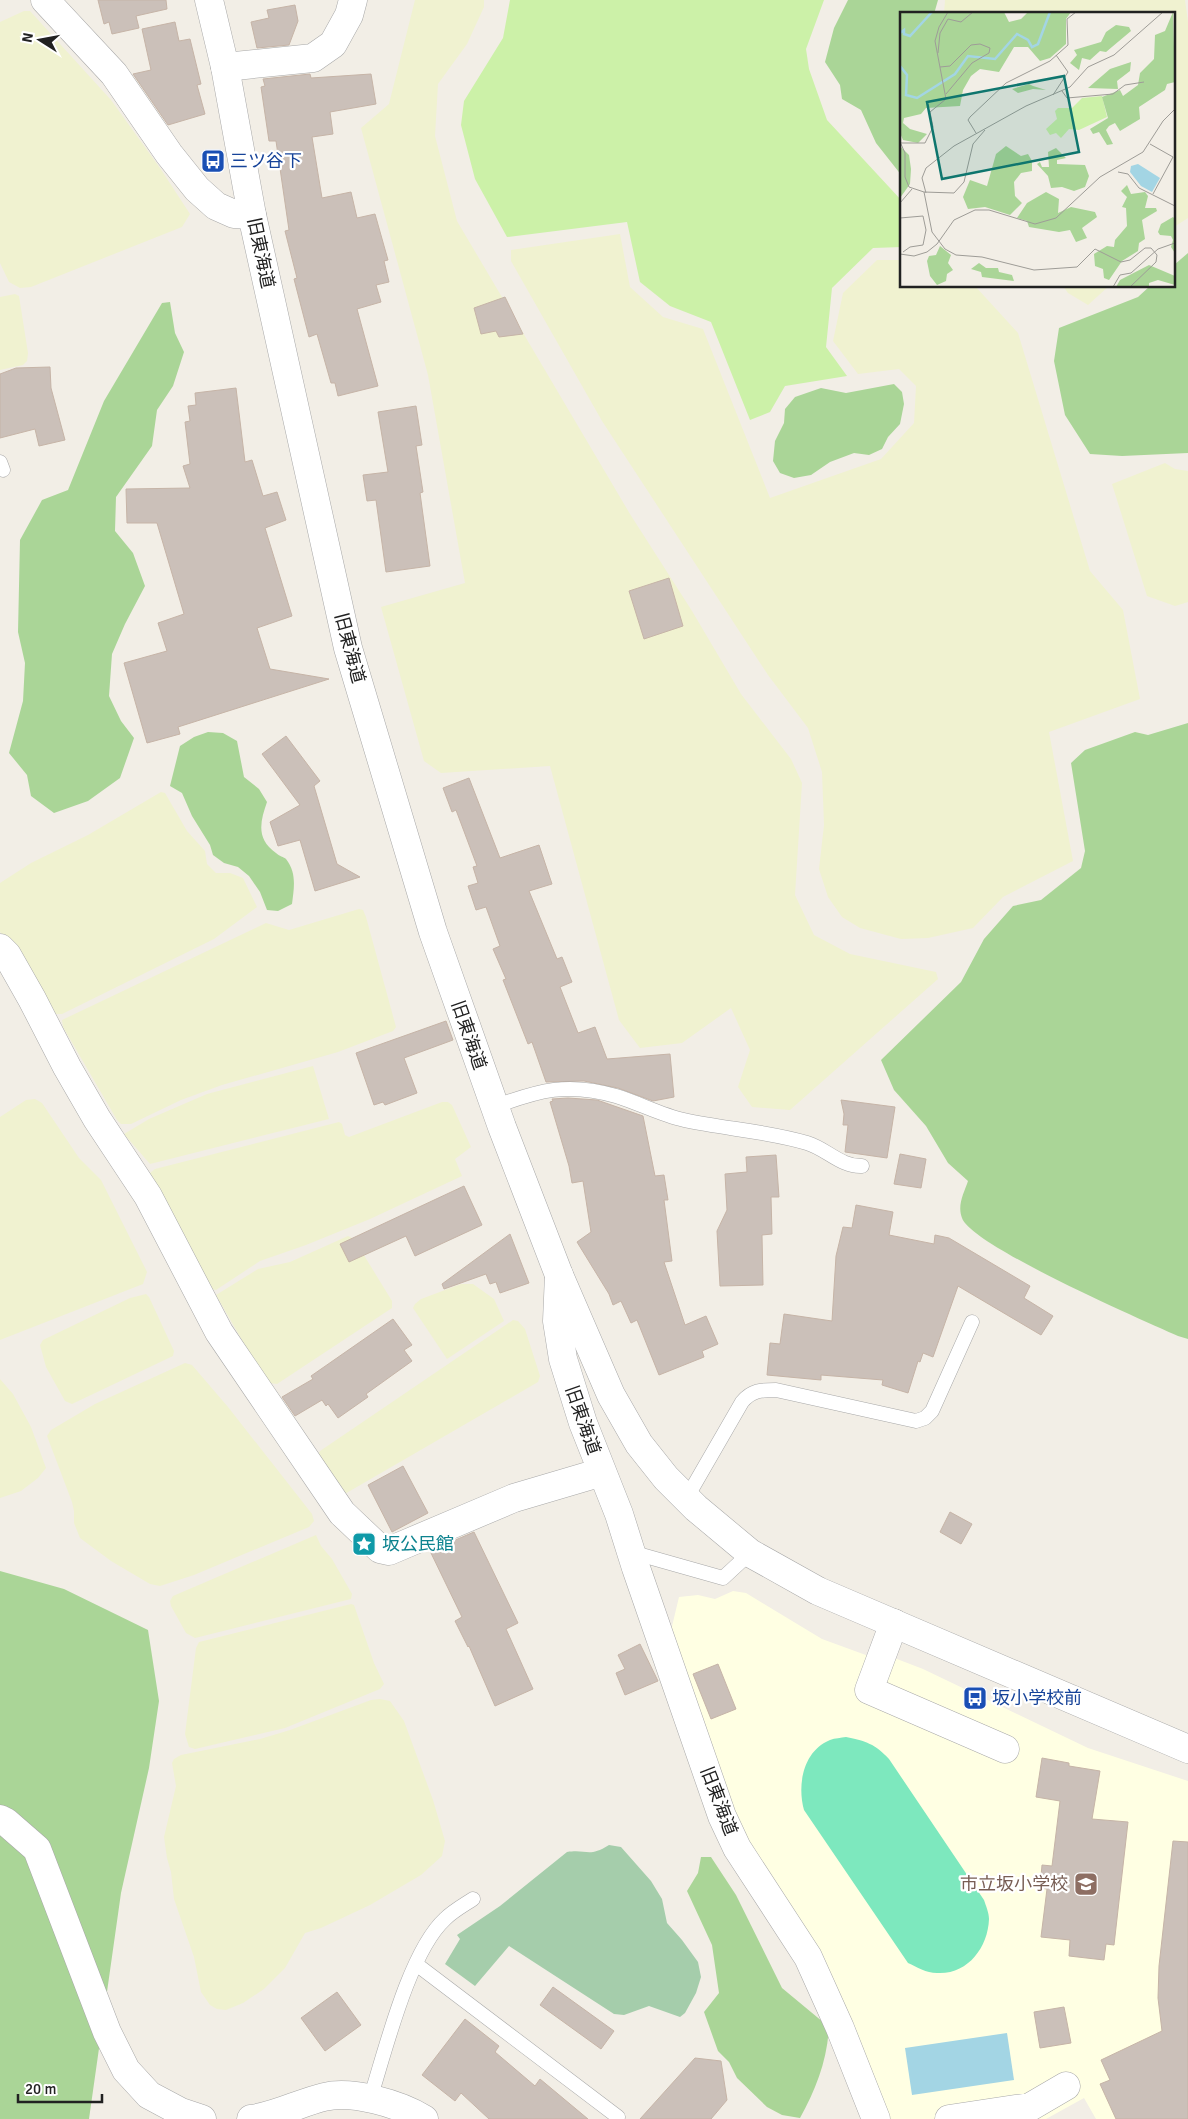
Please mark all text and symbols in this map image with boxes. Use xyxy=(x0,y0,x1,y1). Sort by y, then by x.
inset map xyxy=(900,12,1176,288)
north arrow xyxy=(15,15,65,65)
text: N xyxy=(18,31,37,44)
bus stop icon: 三ツ谷下 xyxy=(200,148,226,174)
place label: 三ツ谷下 xyxy=(230,150,302,172)
street label: 旧東海道 xyxy=(243,215,279,291)
street label: 旧東海道 xyxy=(330,610,370,686)
street label: 旧東海道 xyxy=(447,997,491,1073)
street label: 旧東海道 xyxy=(561,1382,605,1458)
place icon: 坂公民館 xyxy=(351,1531,377,1557)
place label: 坂公民館 xyxy=(382,1533,454,1555)
bus stop icon: 坂小学校前 xyxy=(962,1685,988,1711)
place label: 坂小学校前 xyxy=(992,1687,1082,1709)
street label: 旧東海道 xyxy=(696,1763,742,1839)
school or university icon: 市立坂小学校 xyxy=(1073,1871,1099,1897)
place label: 市立坂小学校 xyxy=(960,1873,1068,1895)
scale bar xyxy=(18,2072,101,2104)
text: 20 m xyxy=(25,2080,56,2098)

